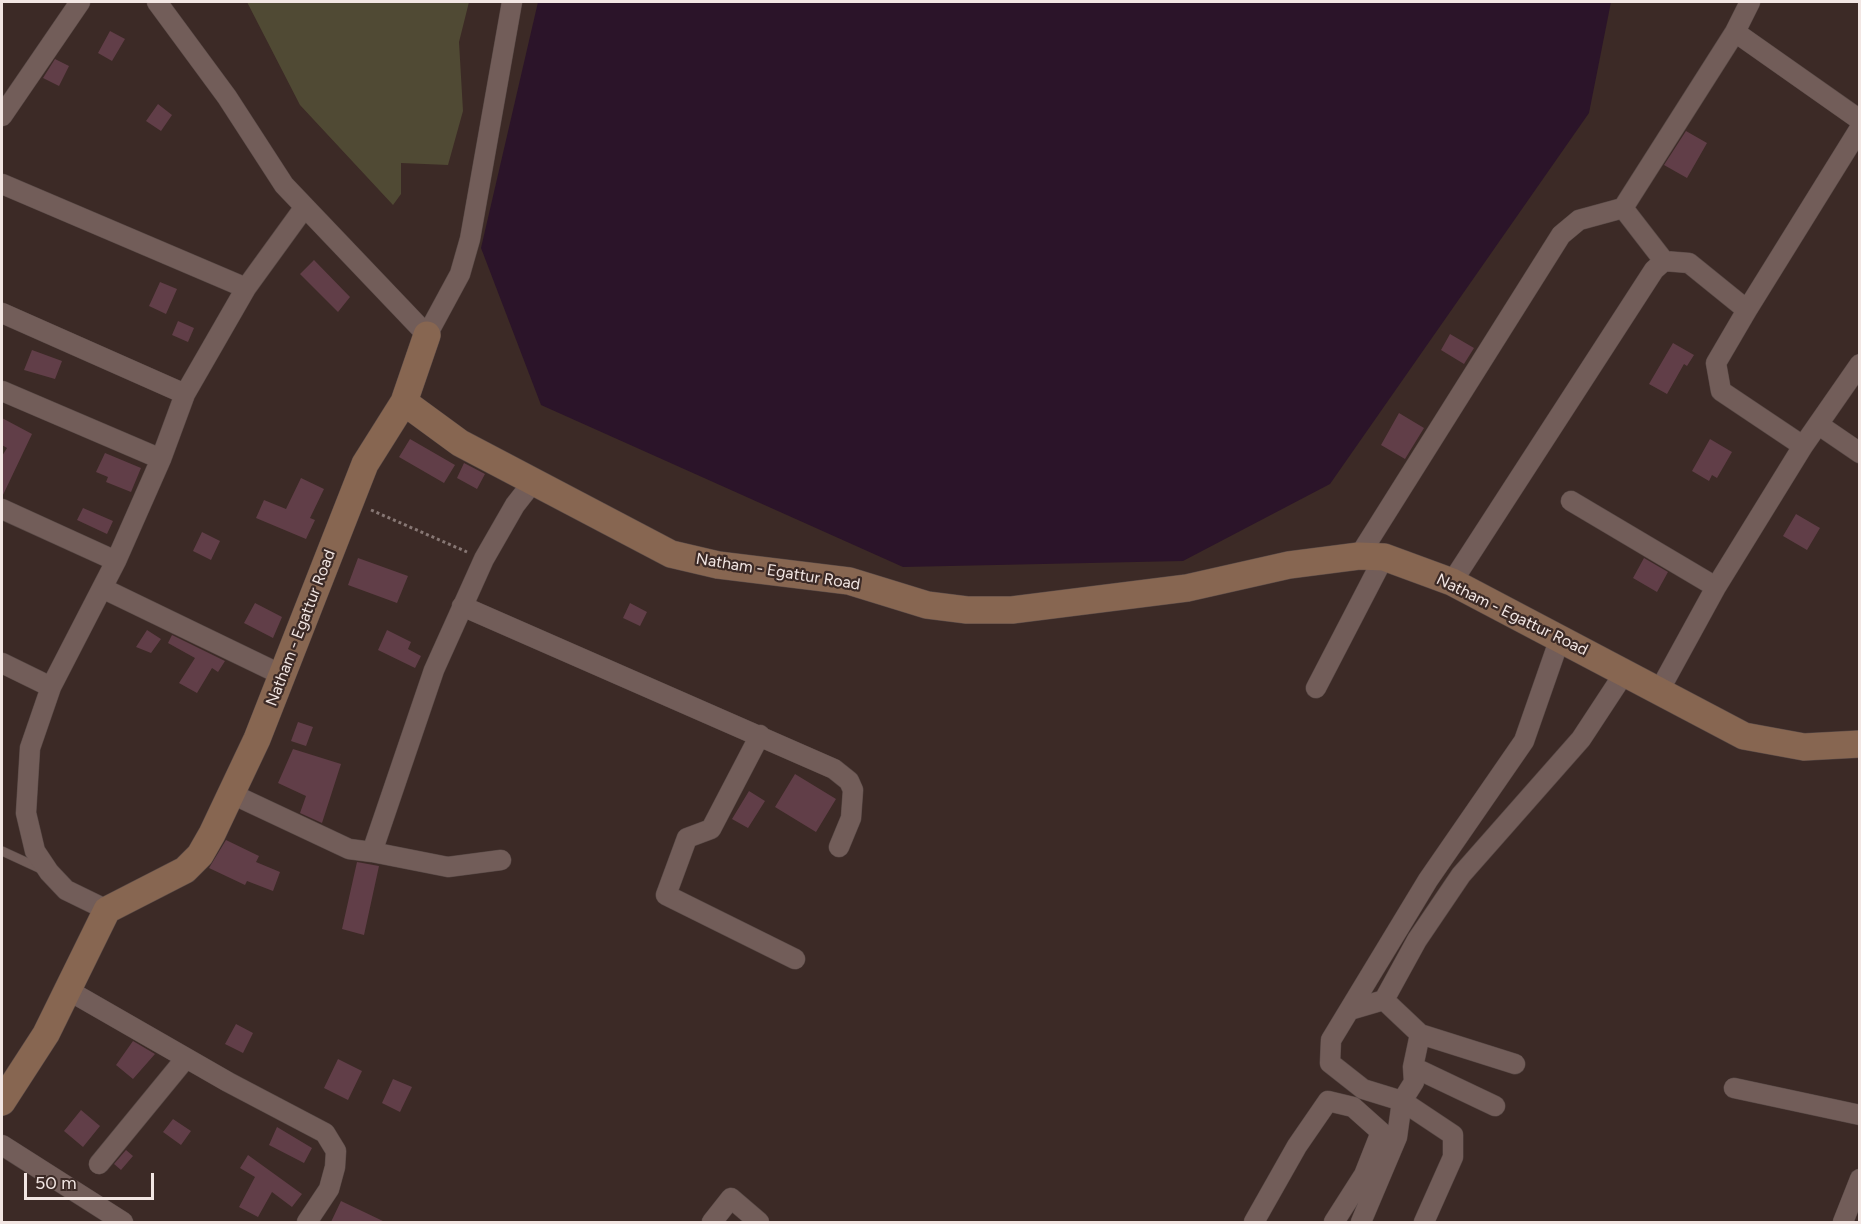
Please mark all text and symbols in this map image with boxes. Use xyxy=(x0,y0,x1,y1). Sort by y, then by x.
street label: Natham - Egattur Road xyxy=(262,547,340,709)
street label: Natham - Egattur Road xyxy=(694,550,862,594)
street label: Natham - Egattur Road xyxy=(1433,570,1591,660)
scale bar xyxy=(27,1161,158,1199)
text: 50 m xyxy=(35,1172,77,1194)

